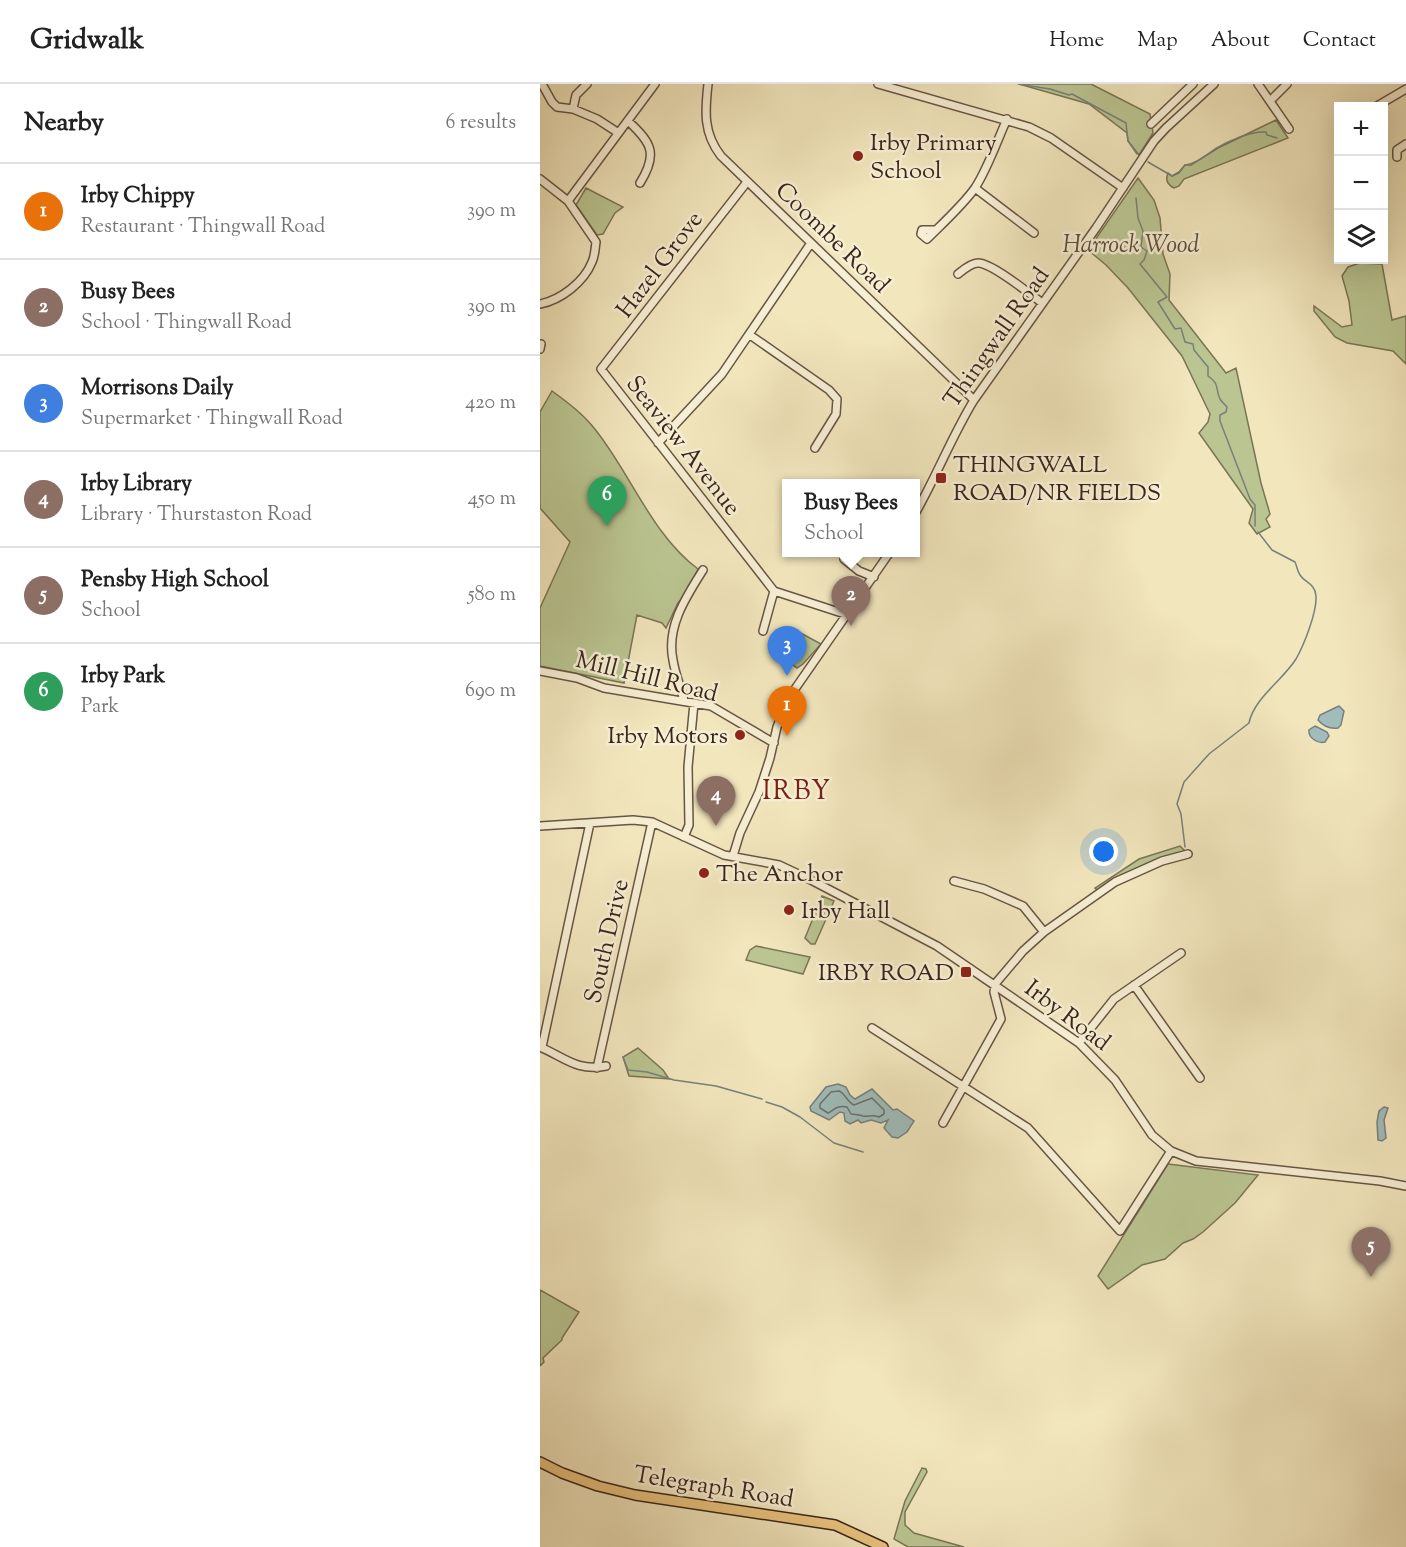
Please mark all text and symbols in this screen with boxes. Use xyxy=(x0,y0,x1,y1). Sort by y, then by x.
text: Gridwalk xyxy=(30,21,144,61)
text: Home xyxy=(1049,26,1104,56)
text: Map xyxy=(1137,26,1178,56)
text: About xyxy=(1211,26,1270,56)
text: Contact xyxy=(1303,26,1376,56)
map controls xyxy=(1334,102,1388,264)
button: + xyxy=(1334,102,1388,156)
text: Nearby xyxy=(24,105,104,142)
text: 6 results xyxy=(446,109,516,138)
place label: Irby Primary School xyxy=(870,127,997,189)
marker: Irby Primary School xyxy=(851,149,865,163)
button: − xyxy=(1334,156,1388,210)
street label: Coombe Road xyxy=(767,175,897,302)
text: Irby Chippy xyxy=(81,181,195,213)
text: 1 xyxy=(40,197,47,226)
text: 390 m xyxy=(467,197,516,226)
street label: Hazel Grove xyxy=(609,205,712,326)
button: layers xyxy=(1334,210,1388,264)
text: Restaurant · Thingwall Road xyxy=(81,213,325,242)
park label: Harrock Wood xyxy=(1063,229,1200,263)
street label: Thingwall Road xyxy=(936,260,1059,415)
text: Busy Bees xyxy=(81,277,175,309)
text: 2 xyxy=(39,293,48,322)
text: 390 m xyxy=(467,293,516,322)
text: School · Thingwall Road xyxy=(81,309,292,338)
street label: Seaview Avenue xyxy=(617,369,748,523)
text: Morrisons Daily xyxy=(81,373,233,405)
text: 3 xyxy=(39,389,48,418)
text: 420 m xyxy=(465,389,516,418)
text: Supermarket · Thingwall Road xyxy=(81,405,343,434)
place label: THINGWALL ROAD/NR FIELDS xyxy=(953,449,1161,511)
text: Irby Library xyxy=(81,469,192,501)
marker: THINGWALL ROAD/NR FIELDS xyxy=(934,471,948,485)
pin: 6 xyxy=(588,476,626,526)
popup xyxy=(782,479,920,557)
text: 4 xyxy=(38,485,49,514)
text: 450 m xyxy=(468,485,516,514)
text: Busy Bees xyxy=(804,488,898,520)
text: Library · Thurstaston Road xyxy=(81,501,312,530)
text: School xyxy=(804,520,864,549)
text: Pensby High School xyxy=(81,565,269,597)
pin: 2 xyxy=(832,576,870,626)
text: 5 xyxy=(40,581,47,610)
text: 580 m xyxy=(468,581,516,610)
text: School xyxy=(81,597,141,626)
pin: 3 xyxy=(768,626,806,676)
street label: Mill Hill Road xyxy=(572,644,722,712)
text: Irby Park xyxy=(81,661,165,693)
text: 6 xyxy=(39,677,48,706)
text: 690 m xyxy=(465,677,516,706)
pin: 1 xyxy=(768,686,806,736)
text: Park xyxy=(81,693,119,722)
place label: Irby Motors xyxy=(607,720,728,754)
marker: Irby Motors xyxy=(733,728,747,742)
district label: IRBY xyxy=(762,773,832,812)
pin: 4 xyxy=(696,776,735,826)
your location xyxy=(1089,837,1118,866)
place label: The Anchor xyxy=(716,858,843,892)
marker: The Anchor xyxy=(697,866,711,880)
street label: South Drive xyxy=(577,876,639,1007)
place label: Irby Hall xyxy=(801,895,891,929)
marker: Irby Hall xyxy=(782,903,796,917)
place label: IRBY ROAD xyxy=(818,957,954,991)
marker: IRBY ROAD xyxy=(959,965,973,979)
street label: Irby Road xyxy=(1017,973,1117,1061)
pin: 5 xyxy=(1352,1228,1390,1277)
street label: Telegraph Road xyxy=(631,1459,796,1517)

